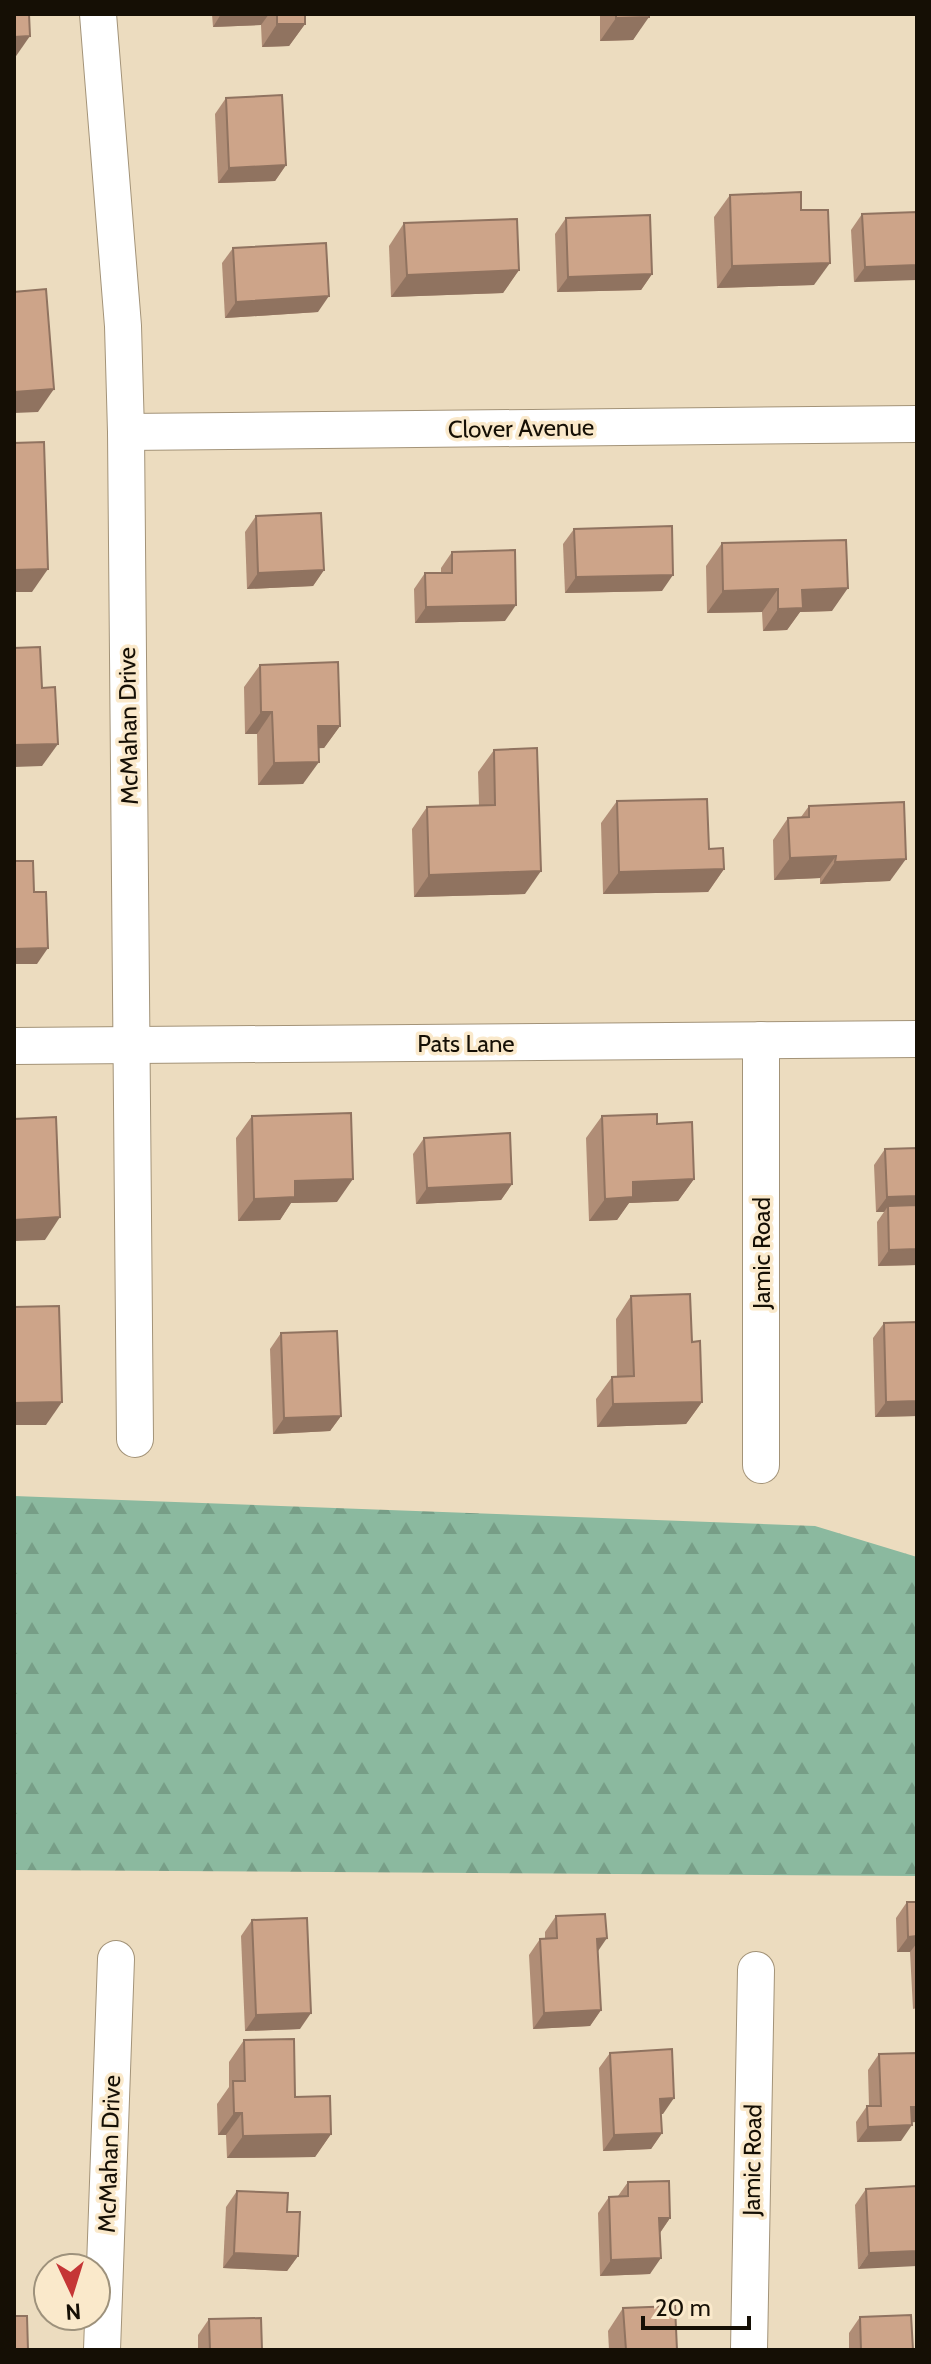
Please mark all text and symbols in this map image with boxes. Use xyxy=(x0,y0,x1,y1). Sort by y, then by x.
street label: Clover Avenue xyxy=(448,412,594,444)
street label: McMahan Drive xyxy=(112,647,144,805)
street label: Pats Lane xyxy=(417,1029,515,1058)
street label: Jamic Road xyxy=(747,1197,776,1310)
street label: McMahan Drive xyxy=(92,2075,126,2233)
street label: Jamic Road xyxy=(737,2104,767,2217)
north arrow xyxy=(32,2252,112,2332)
scale bar xyxy=(643,2280,749,2330)
text: 20 m xyxy=(655,2293,711,2322)
text: N xyxy=(65,2297,82,2325)

